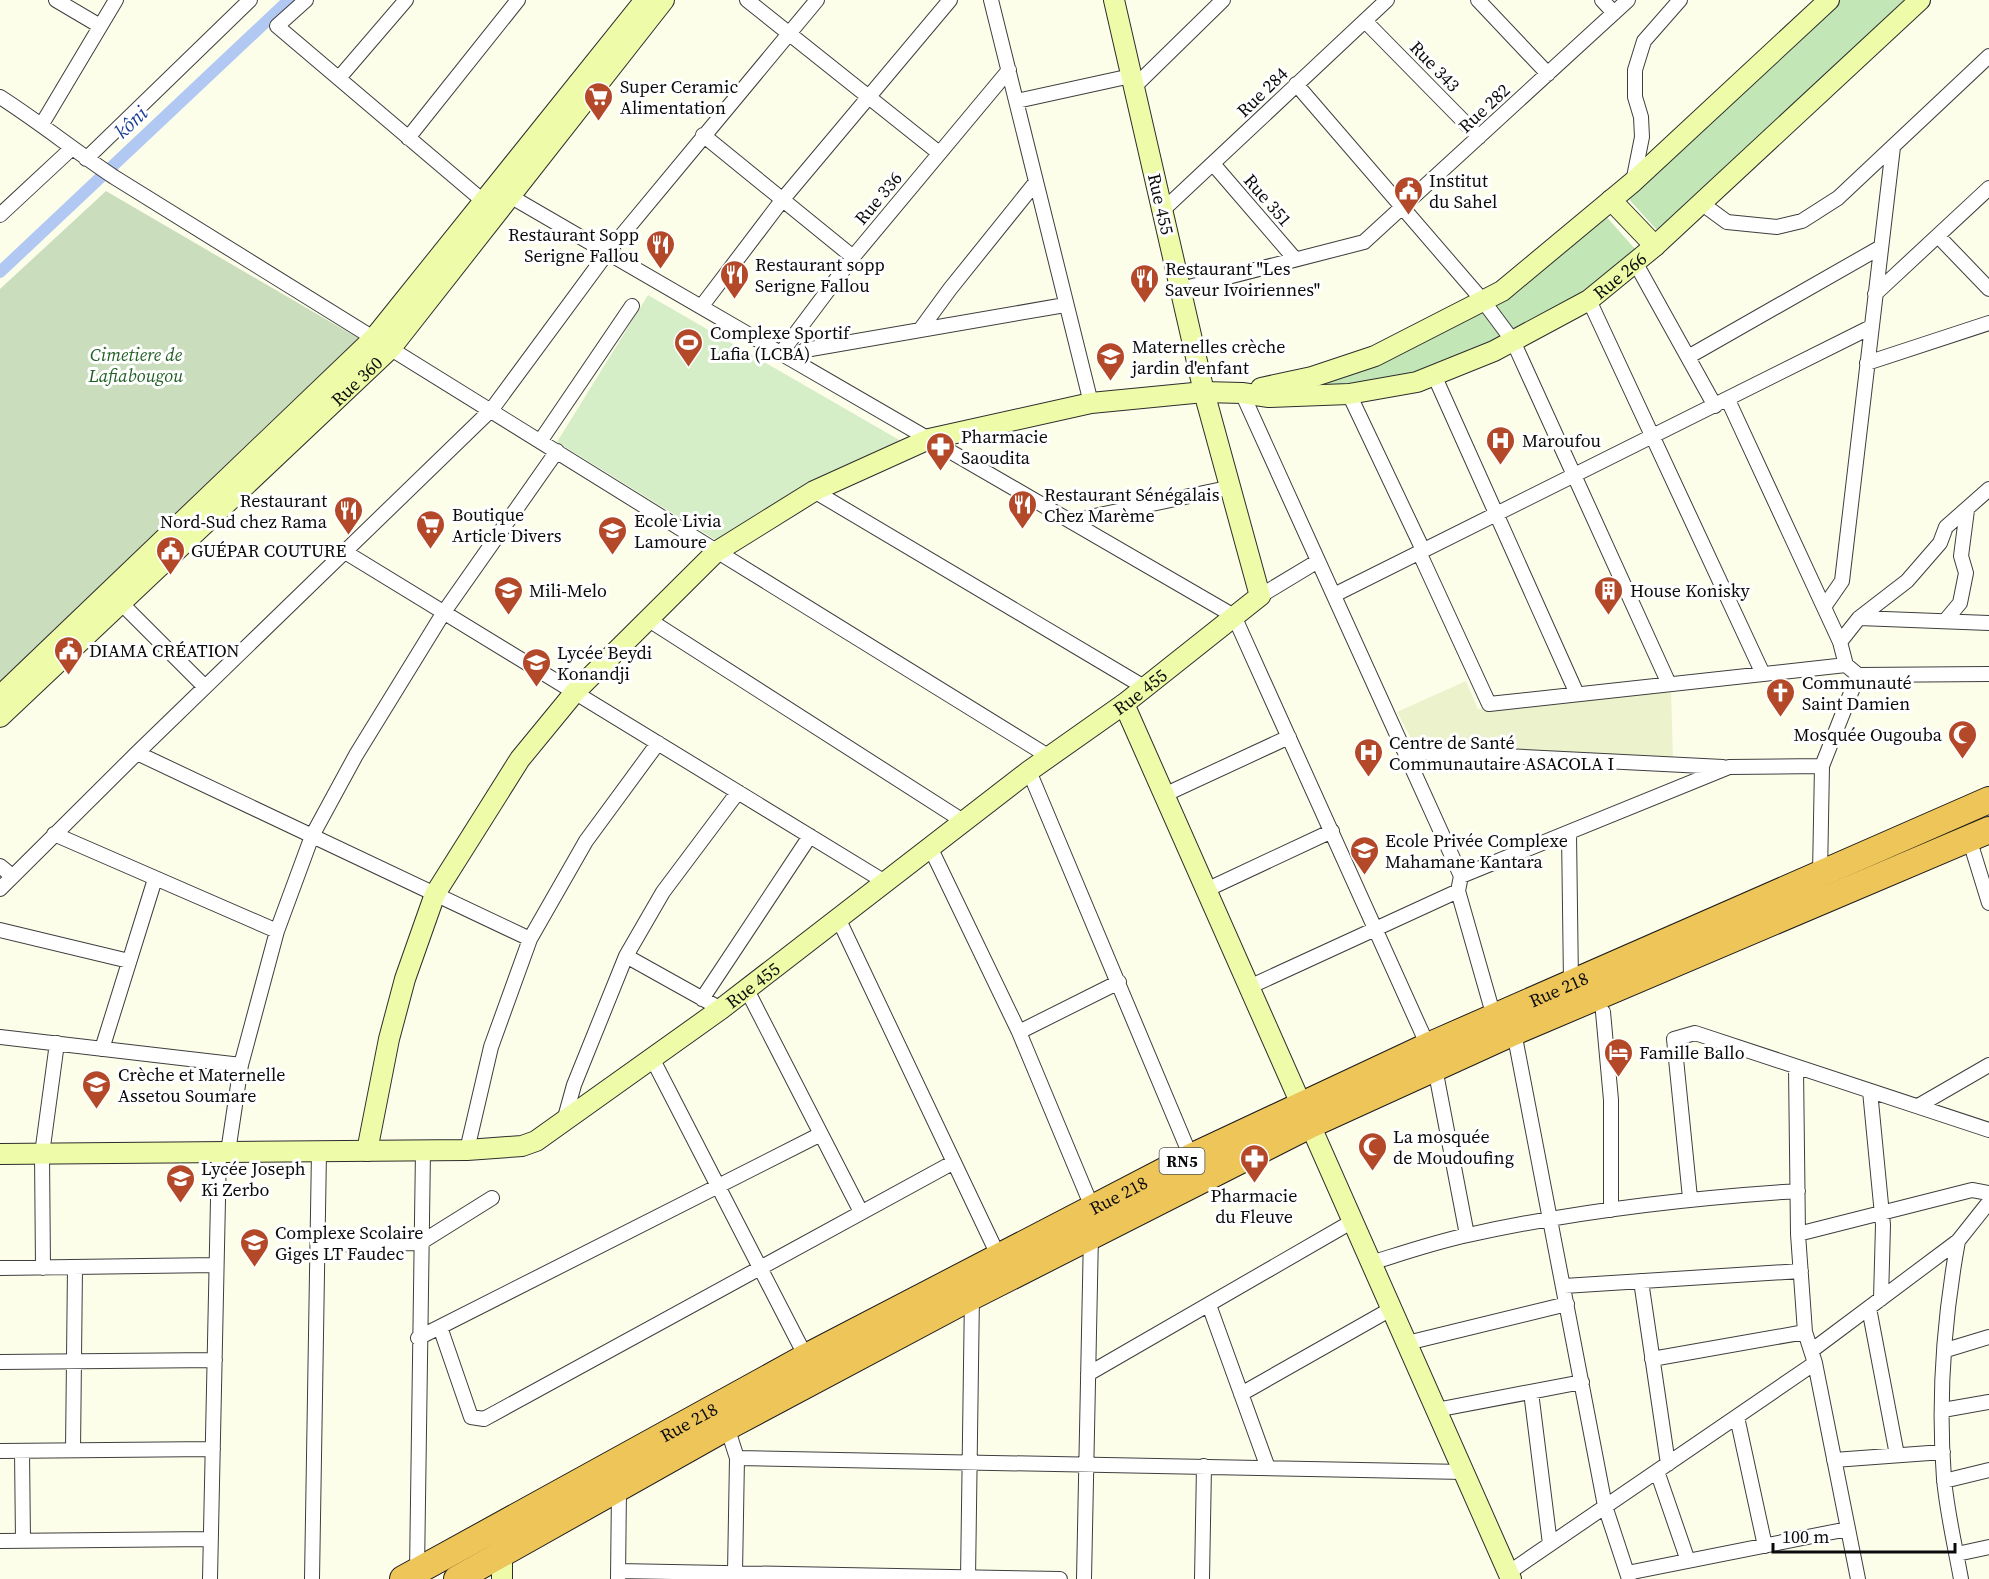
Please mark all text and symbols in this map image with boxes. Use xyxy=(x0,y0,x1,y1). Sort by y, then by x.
street label: Rue 343 xyxy=(1404,35,1466,97)
street label: Rue 284 xyxy=(1231,61,1293,123)
place label: Super Ceramic Alimentation xyxy=(620,74,738,120)
street label: Rue 282 xyxy=(1453,78,1515,138)
supermarket icon: Super Ceramic Alimentation xyxy=(583,80,615,122)
water label: kôni xyxy=(108,99,154,145)
street label: Rue 336 xyxy=(848,166,908,230)
street label: Rue 351 xyxy=(1238,168,1298,232)
place label: Institut du Sahel xyxy=(1429,168,1497,214)
street label: Rue 455 xyxy=(1142,171,1180,237)
public building icon: Institut du Sahel xyxy=(1392,174,1424,216)
place label: Restaurant Sopp Serigne Fallou xyxy=(508,222,639,268)
restaurant icon: Restaurant Sopp Serigne Fallou xyxy=(644,228,676,270)
street label: Rue 266 xyxy=(1587,246,1651,304)
place label: Restaurant sopp Serigne Fallou xyxy=(755,252,885,298)
place label: Restaurant "Les Saveur Ivoiriennes" xyxy=(1165,256,1320,302)
restaurant icon: Restaurant sopp Serigne Fallou xyxy=(718,258,750,300)
restaurant icon: Restaurant "Les Saveur Ivoiriennes" xyxy=(1128,262,1160,304)
place label: Complexe Sportif Lafia (LCBA) xyxy=(710,320,851,366)
sports icon: Complexe Sportif Lafia (LCBA) xyxy=(673,326,705,368)
place label: Maternelles crèche jardin d'enfant xyxy=(1130,334,1286,380)
school or university icon: Maternelles crèche jardin d'enfant xyxy=(1095,340,1127,382)
park label: Cimetiere de Lafiabougou xyxy=(88,342,184,388)
street label: Rue 360 xyxy=(325,350,388,411)
place label: Pharmacie Saoudita xyxy=(961,424,1048,470)
hospital icon: Maroufou xyxy=(1485,424,1517,466)
place label: Maroufou xyxy=(1522,428,1601,453)
pharmacy icon: Pharmacie Saoudita xyxy=(924,430,956,472)
place label: Restaurant Sénégalais Chez Marème xyxy=(1044,482,1220,528)
place label: Restaurant Nord-Sud chez Rama xyxy=(160,488,328,534)
restaurant icon: Restaurant Sénégalais Chez Marème xyxy=(1007,488,1039,530)
restaurant icon: Restaurant Nord-Sud chez Rama xyxy=(332,494,364,536)
place label: Boutique Article Divers xyxy=(452,502,562,548)
supermarket icon: Boutique Article Divers xyxy=(415,508,447,550)
place label: Ecole Livia Lamoure xyxy=(634,508,722,554)
school or university icon: Ecole Livia Lamoure xyxy=(597,514,629,556)
public building icon: GUÉPAR COUTURE xyxy=(154,534,186,576)
place label: GUÉPAR COUTURE xyxy=(191,538,347,563)
school or university icon: Mili-Melo xyxy=(492,574,524,616)
building icon: House Konisky xyxy=(1593,574,1625,616)
place label: Mili-Melo xyxy=(529,578,607,603)
place label: House Konisky xyxy=(1630,578,1750,603)
public building icon: DIAMA CRÉATION xyxy=(52,634,84,676)
place label: DIAMA CRÉATION xyxy=(89,638,240,663)
place label: Lycée Beydi Konandji xyxy=(557,640,652,686)
school or university icon: Lycée Beydi Konandji xyxy=(520,646,552,688)
street label: Rue 455 xyxy=(1108,662,1172,721)
place label: Communauté Saint Damien xyxy=(1802,670,1912,716)
church icon: Communauté Saint Damien xyxy=(1765,676,1797,718)
mosque icon: Mosquée Ougouba xyxy=(1947,718,1979,760)
place label: Mosquée Ougouba xyxy=(1794,722,1943,747)
place label: Centre de Santé Communautaire ASACOLA I xyxy=(1389,730,1614,776)
hospital icon: Centre de Santé Communautaire ASACOLA I xyxy=(1352,736,1384,778)
place label: Ecole Privée Complexe Mahamane Kantara xyxy=(1385,828,1568,874)
school or university icon: Ecole Privée Complexe Mahamane Kantara xyxy=(1348,834,1380,876)
street label: Rue 455 xyxy=(720,956,785,1014)
street label: Rue 218 xyxy=(1525,965,1592,1013)
hotel icon: Famille Ballo xyxy=(1602,1036,1634,1078)
place label: Famille Ballo xyxy=(1639,1040,1745,1065)
place label: Crèche et Maternelle Assetou Soumare xyxy=(118,1062,285,1108)
school or university icon: Crèche et Maternelle Assetou Soumare xyxy=(81,1068,113,1110)
place label: La mosquée de Moudoufing xyxy=(1393,1124,1514,1170)
mosque icon: La mosquée de Moudoufing xyxy=(1356,1130,1388,1172)
pharmacy icon: Pharmacie du Fleuve xyxy=(1238,1142,1270,1184)
road number: RN5 xyxy=(1160,1148,1204,1174)
place label: Lycée Joseph Ki Zerbo xyxy=(201,1156,306,1202)
school or university icon: Lycée Joseph Ki Zerbo xyxy=(164,1162,196,1204)
street label: Rue 218 xyxy=(1085,1169,1152,1220)
place label: Pharmacie du Fleuve xyxy=(1211,1183,1297,1229)
place label: Complexe Scolaire Giges LT Faudec xyxy=(275,1220,424,1266)
school or university icon: Complexe Scolaire Giges LT Faudec xyxy=(238,1226,270,1268)
street label: Rue 218 xyxy=(655,1396,722,1448)
scale bar xyxy=(1773,1516,1954,1554)
text: 100 m xyxy=(1782,1524,1829,1549)

